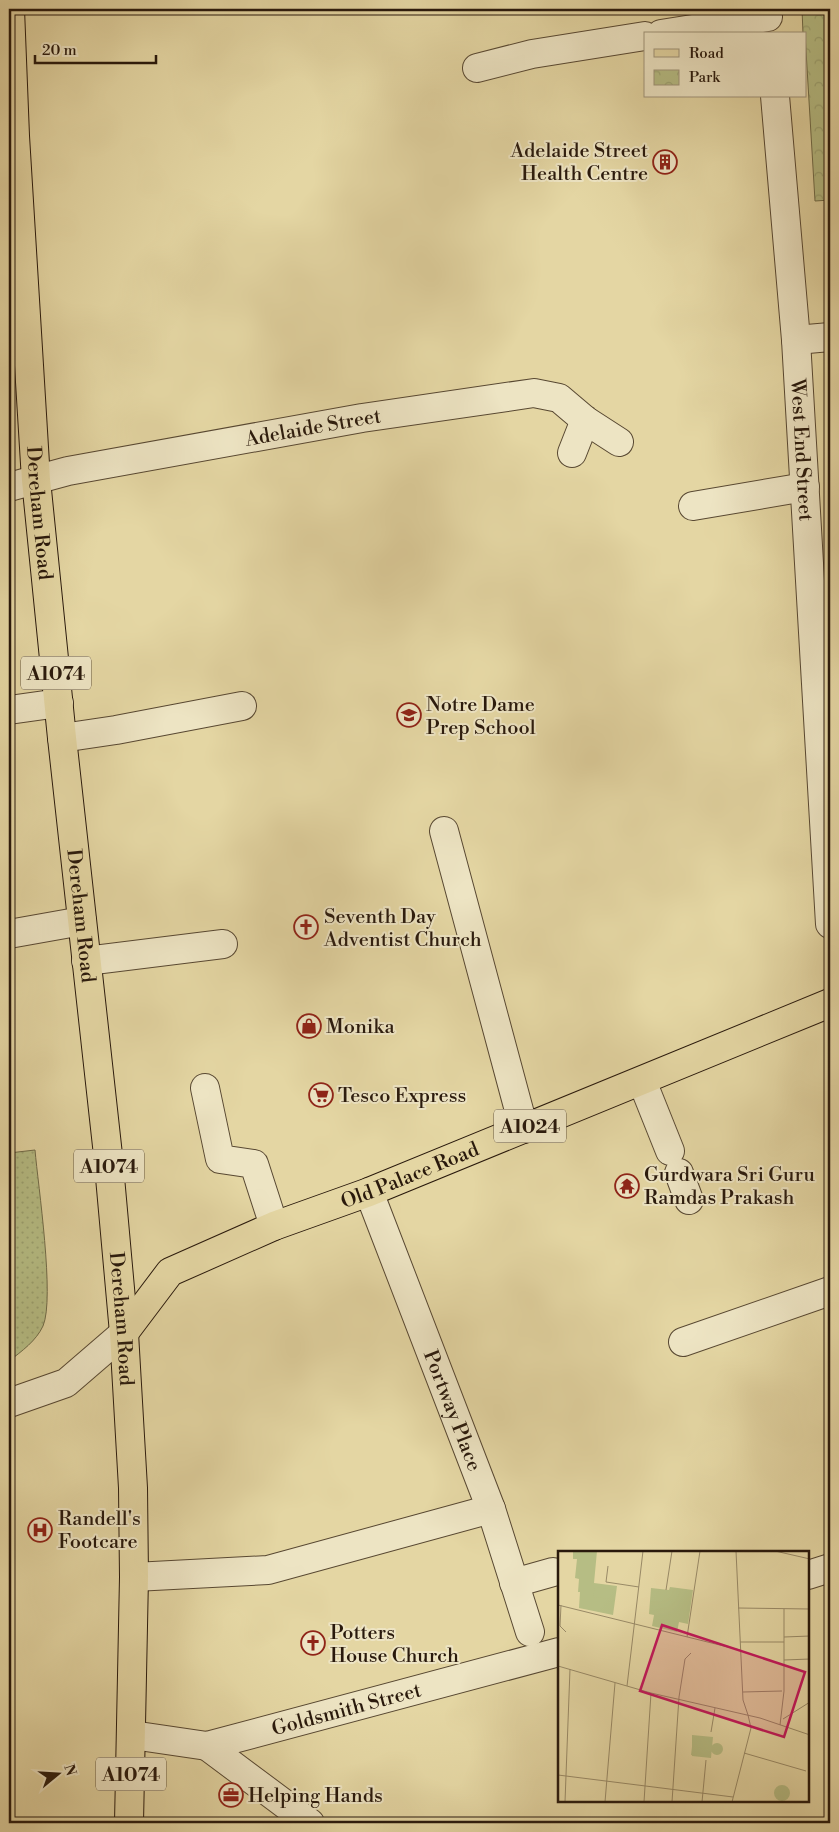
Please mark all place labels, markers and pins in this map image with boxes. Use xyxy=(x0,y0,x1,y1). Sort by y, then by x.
place label: Adelaide Street Health Centre xyxy=(510,139,648,187)
building icon: Adelaide Street Health Centre xyxy=(652,149,678,175)
place label: Notre Dame Prep School xyxy=(426,693,536,741)
school or university icon: Notre Dame Prep School xyxy=(396,702,422,728)
place label: Seventh Day Adventist Church xyxy=(323,905,482,953)
church icon: Seventh Day Adventist Church xyxy=(293,914,319,940)
shop icon: Monika xyxy=(296,1013,322,1039)
place label: Monika xyxy=(326,1015,396,1040)
supermarket icon: Tesco Express xyxy=(308,1082,334,1108)
place label: Tesco Express xyxy=(338,1084,466,1109)
place label: Gurdwara Sri Guru Ramdas Prakash xyxy=(644,1163,816,1211)
temple icon: Gurdwara Sri Guru Ramdas Prakash xyxy=(614,1173,640,1199)
place label: Randell's Footcare xyxy=(58,1507,141,1555)
hospital icon: Randell's Footcare xyxy=(27,1517,53,1543)
place label: Potters House Church xyxy=(330,1621,459,1669)
church icon: Potters House Church xyxy=(300,1630,326,1656)
office icon: Helping Hands xyxy=(218,1782,244,1808)
place label: Helping Hands xyxy=(248,1784,383,1809)

